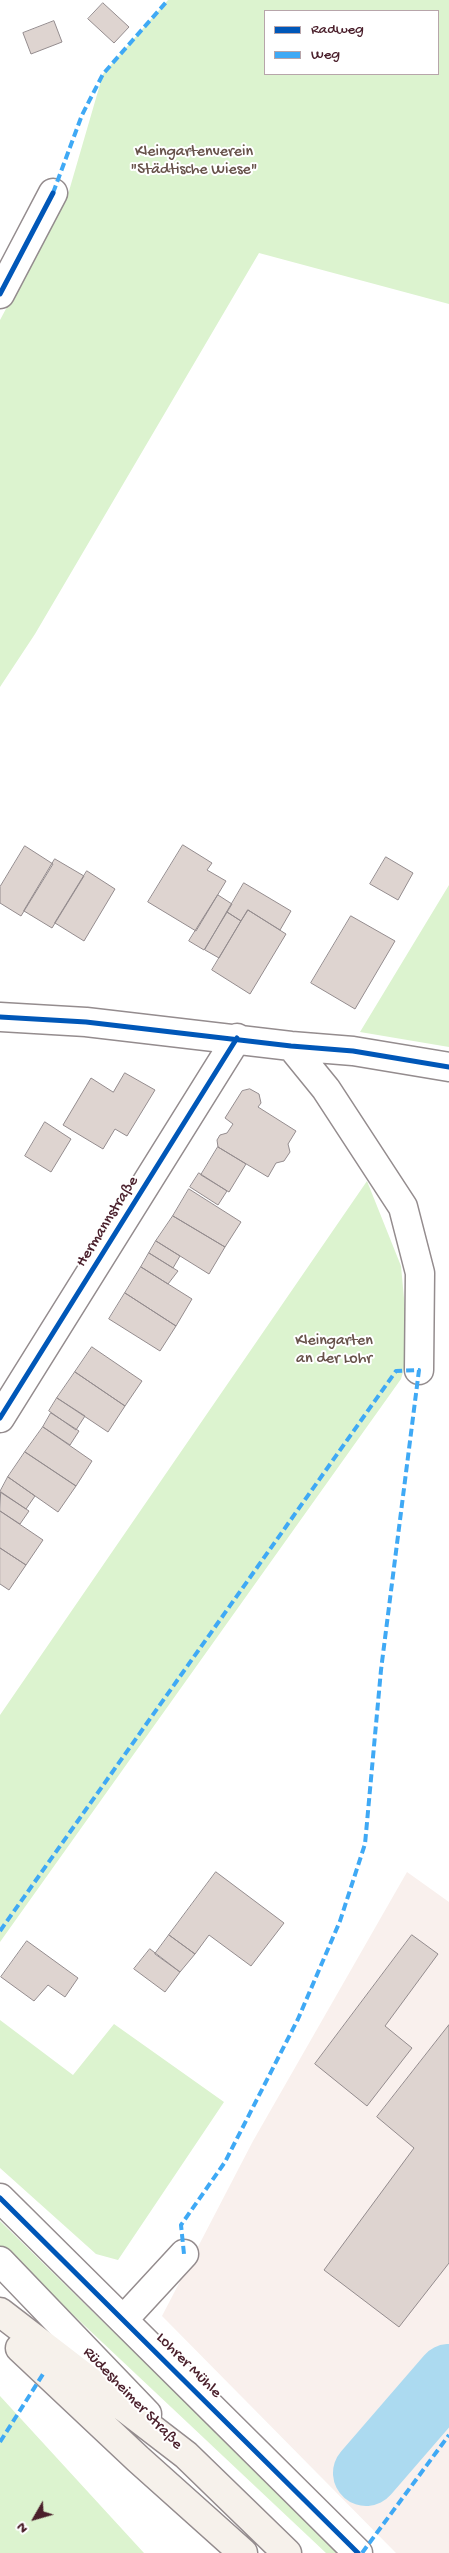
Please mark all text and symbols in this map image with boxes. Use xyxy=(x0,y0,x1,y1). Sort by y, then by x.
legend xyxy=(264,10,439,75)
text: Radweg xyxy=(311,21,364,39)
text: Weg xyxy=(311,46,340,64)
park label: Kleingartenverein "Städtische Wiese" xyxy=(131,143,257,181)
street label: Hermannstraße xyxy=(72,1173,144,1271)
park label: Kleingarten an der Lohr xyxy=(295,1332,373,1370)
street label: Lohrer Mühle xyxy=(151,2329,225,2403)
street label: Rüdesheimer Straße xyxy=(78,2344,186,2454)
north arrow xyxy=(10,2493,60,2543)
text: N xyxy=(13,2519,32,2536)

